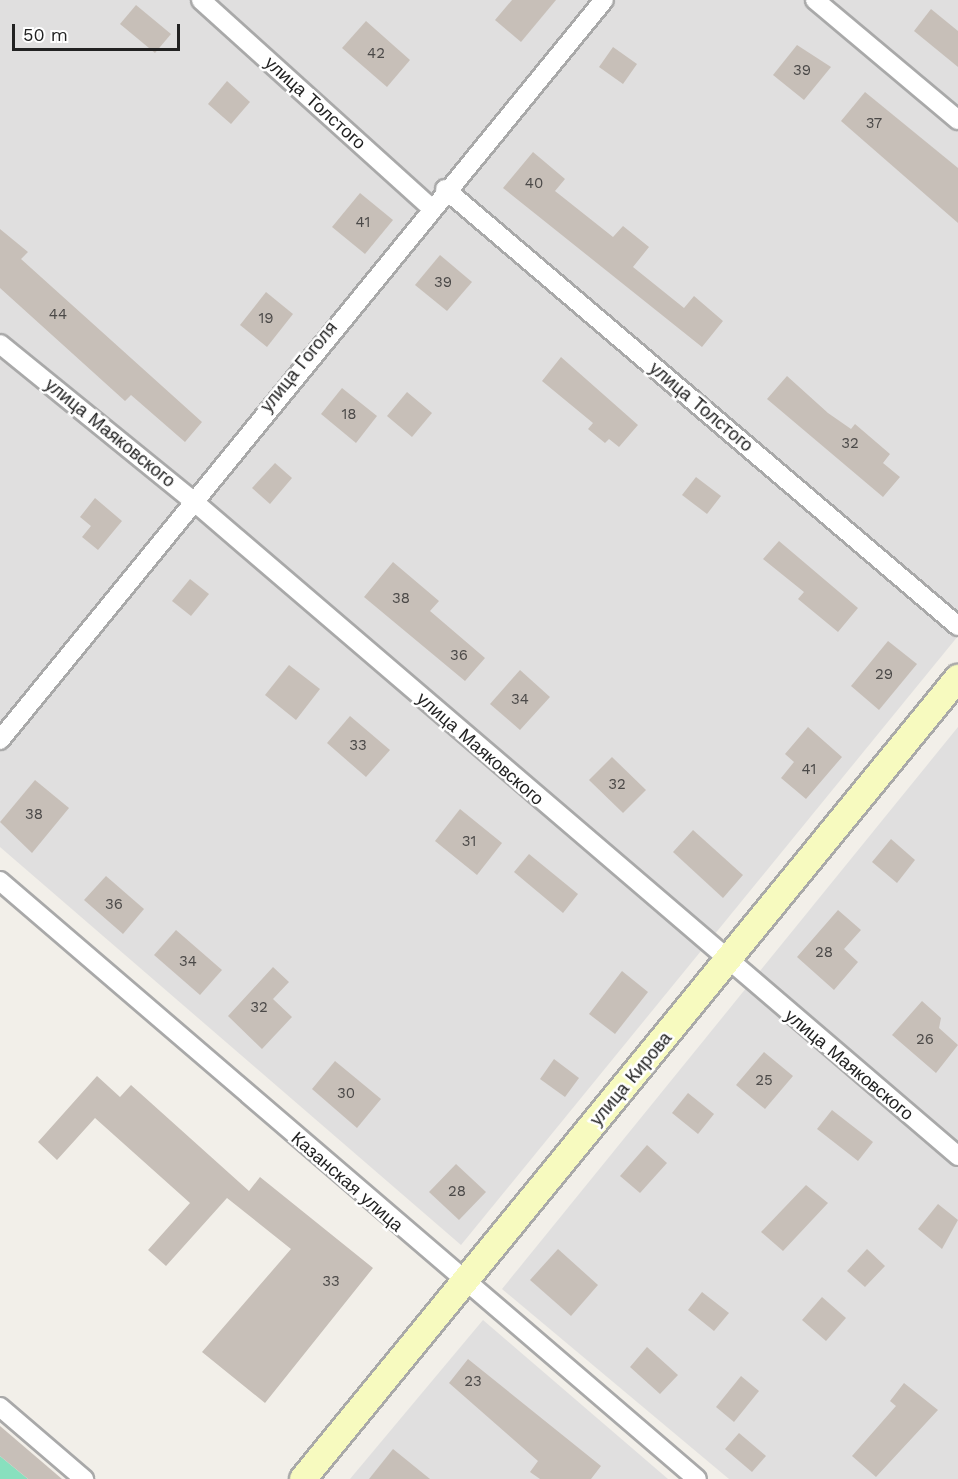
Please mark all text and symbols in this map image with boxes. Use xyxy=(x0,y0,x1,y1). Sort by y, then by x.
scale bar xyxy=(15,12,183,50)
text: 50 m xyxy=(23,24,68,45)
house number: 42 xyxy=(367,45,385,63)
street label: улица Толстого xyxy=(260,52,370,154)
house number: 39 xyxy=(793,62,811,80)
house number: 37 xyxy=(866,115,882,133)
house number: 40 xyxy=(525,175,543,193)
house number: 41 xyxy=(356,214,370,232)
house number: 39 xyxy=(434,274,452,292)
house number: 44 xyxy=(49,306,67,324)
house number: 19 xyxy=(258,310,274,328)
street label: улица Гоголя xyxy=(256,317,342,417)
street label: улица Толстого xyxy=(645,357,757,457)
street label: улица Маяковского xyxy=(41,374,179,492)
house number: 18 xyxy=(341,406,357,424)
house number: 32 xyxy=(841,435,859,453)
house number: 38 xyxy=(392,590,410,608)
house number: 36 xyxy=(450,647,468,665)
house number: 29 xyxy=(875,666,893,684)
street label: улица Маяковского xyxy=(412,688,548,810)
house number: 34 xyxy=(511,691,529,709)
house number: 33 xyxy=(349,737,367,755)
house number: 41 xyxy=(802,761,816,779)
house number: 32 xyxy=(608,776,626,794)
house number: 38 xyxy=(25,806,43,824)
house number: 31 xyxy=(462,833,476,851)
house number: 36 xyxy=(105,896,123,914)
house number: 28 xyxy=(815,944,833,962)
house number: 34 xyxy=(179,953,197,971)
house number: 32 xyxy=(250,999,268,1017)
street label: улица Маяковского xyxy=(780,1005,918,1125)
street label: улица Кирова xyxy=(586,1028,676,1130)
house number: 26 xyxy=(916,1031,934,1049)
house number: 25 xyxy=(755,1072,773,1090)
house number: 30 xyxy=(337,1085,355,1103)
street label: Казанская улица xyxy=(287,1128,407,1236)
house number: 28 xyxy=(448,1183,466,1201)
house number: 33 xyxy=(322,1273,340,1291)
house number: 23 xyxy=(464,1373,482,1391)

